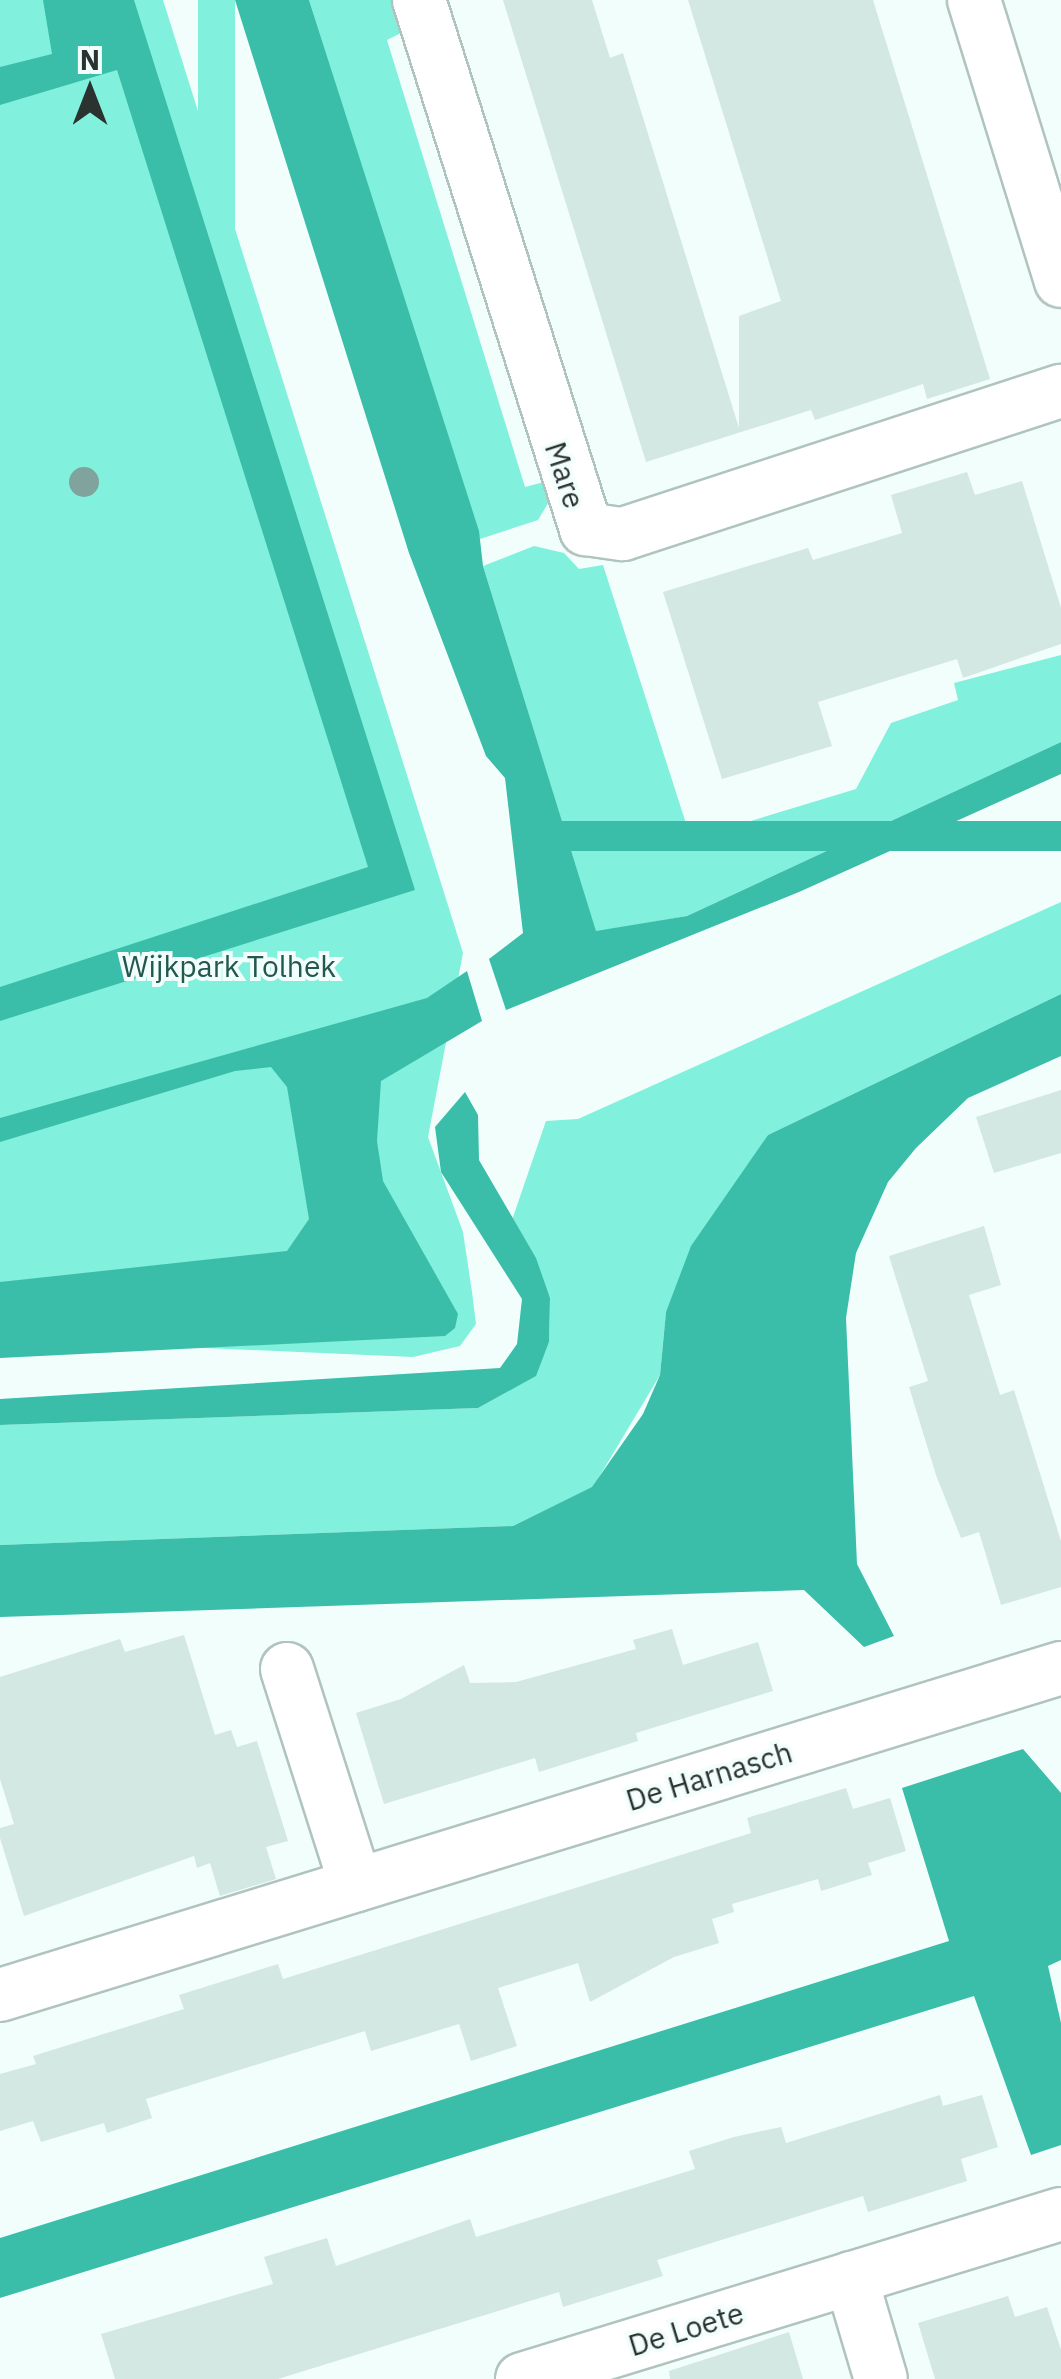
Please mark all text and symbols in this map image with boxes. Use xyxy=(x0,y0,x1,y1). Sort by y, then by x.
north arrow xyxy=(40,40,140,140)
text: N xyxy=(80,41,100,78)
street label: Mare xyxy=(537,437,593,513)
park label: Wijkpark Tolhek xyxy=(122,948,336,984)
street label: De Harnasch xyxy=(622,1734,796,1818)
street label: De Loete xyxy=(624,2294,748,2364)

